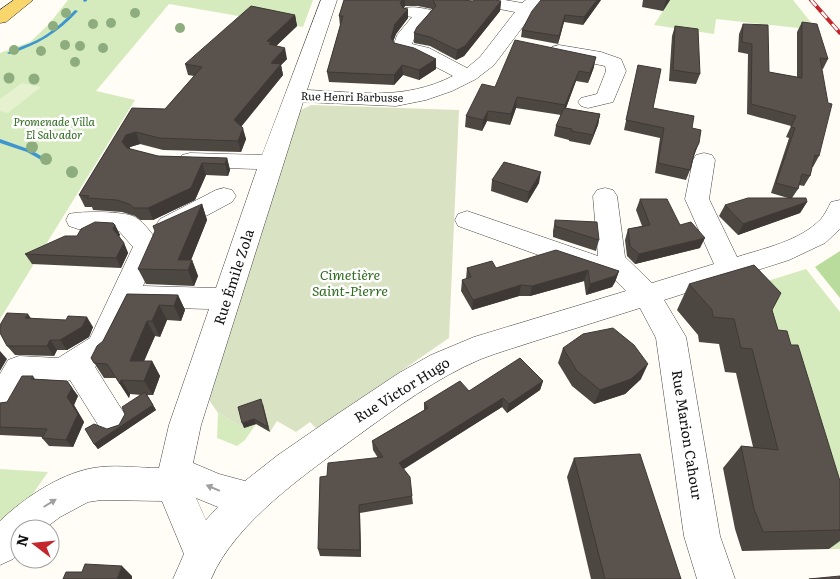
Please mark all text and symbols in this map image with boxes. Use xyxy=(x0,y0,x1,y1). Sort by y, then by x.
street label: Rue Henri Barbusse xyxy=(301,87,404,105)
park label: Promenade Villa El Salvador xyxy=(13,113,95,142)
street label: Rue Émile Zola xyxy=(208,226,258,327)
park label: Cimetière Saint-Pierre xyxy=(312,264,388,300)
street label: Rue Victor Hugo xyxy=(350,352,453,427)
street label: Rue Marion Cahour xyxy=(668,369,708,501)
one-way arrow xyxy=(206,484,220,492)
one-way arrow xyxy=(44,499,57,508)
north arrow xyxy=(10,519,60,569)
text: N xyxy=(10,531,33,549)

